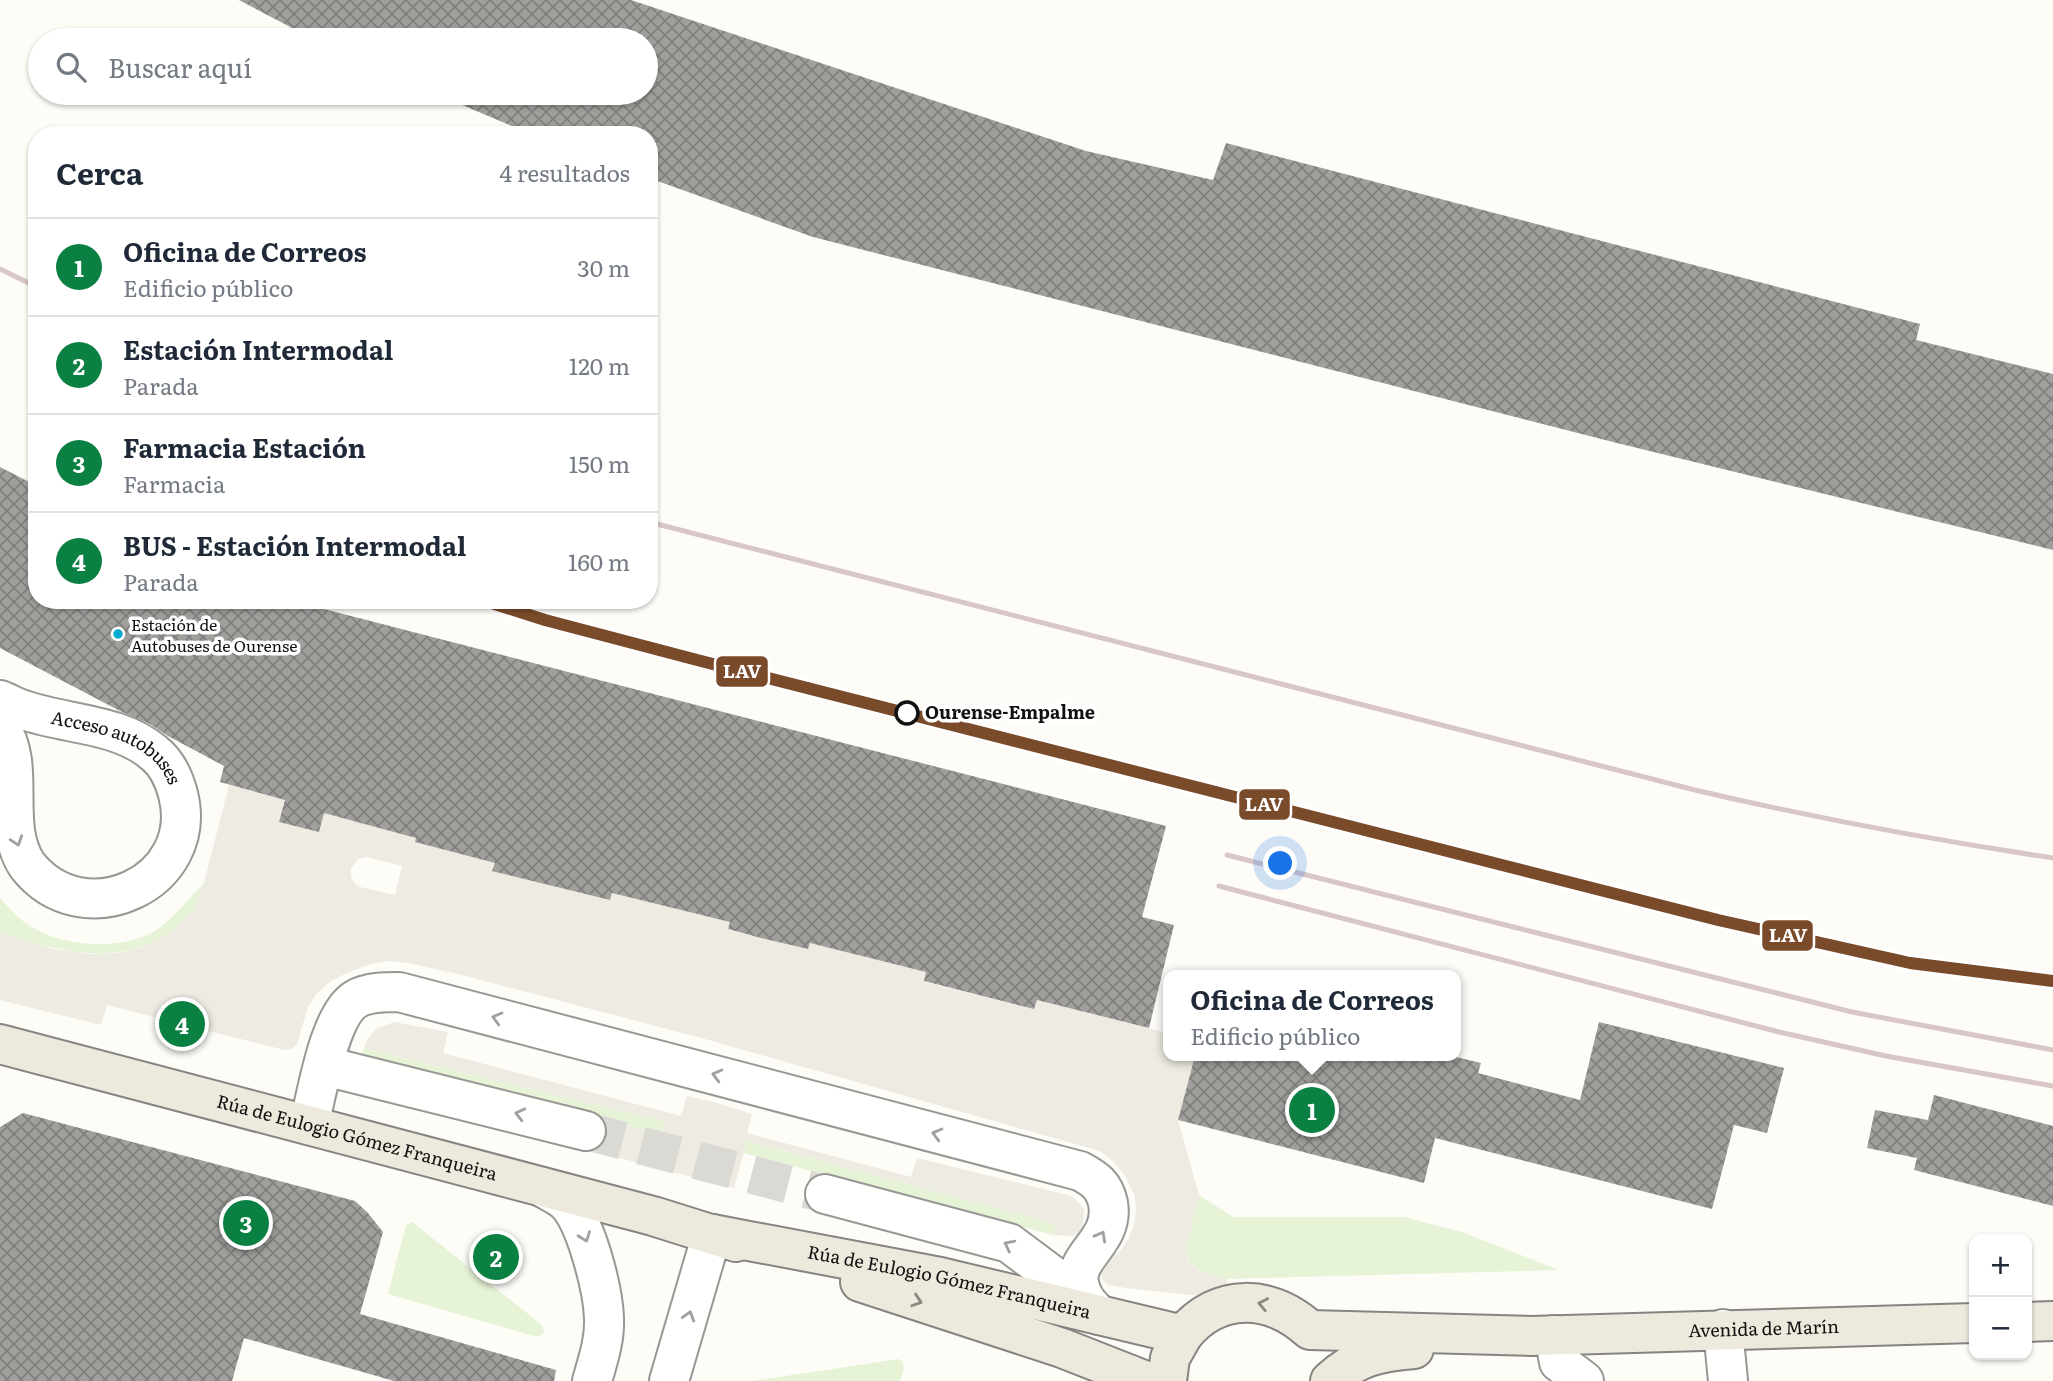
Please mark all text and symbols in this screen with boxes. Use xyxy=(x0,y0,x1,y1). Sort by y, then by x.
search box xyxy=(28,28,658,105)
text: Buscar aquí xyxy=(108,47,252,86)
icon: search xyxy=(52,48,90,86)
text: Cerca xyxy=(56,150,143,194)
text: 4 resultados xyxy=(499,155,630,189)
text: Oficina de Correos xyxy=(123,231,367,270)
text: 1 xyxy=(74,250,84,284)
text: 30 m xyxy=(577,250,630,284)
text: Edificio público xyxy=(123,270,293,304)
text: Estación Intermodal xyxy=(123,329,393,368)
text: 2 xyxy=(73,348,85,382)
text: 120 m xyxy=(569,348,630,382)
text: Parada xyxy=(123,368,199,402)
text: Farmacia Estación xyxy=(123,427,366,466)
text: 3 xyxy=(73,446,85,480)
text: 150 m xyxy=(569,446,630,480)
text: Farmacia xyxy=(123,466,225,500)
text: BUS - Estación Intermodal xyxy=(123,525,466,564)
text: 4 xyxy=(72,544,86,578)
text: 160 m xyxy=(568,544,630,578)
text: Parada xyxy=(123,564,199,598)
place label: Estación de Autobuses de Ourense xyxy=(131,612,298,657)
marker: Estación de Autobuses de Ourense xyxy=(111,627,125,641)
line badge: LAV xyxy=(715,655,769,688)
text: LAV xyxy=(723,656,762,684)
place label: Ourense-Empalme xyxy=(925,698,1095,725)
marker: Ourense-Empalme xyxy=(895,701,919,725)
street label: Acceso autobuses xyxy=(49,703,189,788)
line badge: LAV xyxy=(1238,788,1291,821)
text: LAV xyxy=(1245,789,1284,817)
one-way arrow xyxy=(8,835,23,847)
your location xyxy=(1263,846,1297,880)
line badge: LAV xyxy=(1761,919,1814,952)
text: LAV xyxy=(1769,920,1808,948)
popup xyxy=(1163,970,1461,1061)
text: Oficina de Correos xyxy=(1190,979,1434,1018)
pin: 4 xyxy=(159,998,205,1050)
one-way arrow xyxy=(492,1011,504,1026)
text: Edificio público xyxy=(1190,1018,1361,1052)
one-way arrow xyxy=(712,1069,724,1084)
pin: 1 xyxy=(1289,1084,1335,1136)
street label: Rúa de Eulogio Gómez Franqueira xyxy=(214,1087,501,1187)
one-way arrow xyxy=(514,1108,526,1122)
one-way arrow xyxy=(932,1127,944,1142)
pin: 3 xyxy=(223,1197,269,1249)
pin: 2 xyxy=(473,1231,519,1283)
one-way arrow xyxy=(577,1231,591,1243)
one-way arrow xyxy=(1093,1231,1106,1244)
map controls xyxy=(1969,1234,2032,1360)
button: + xyxy=(1969,1234,2032,1297)
street label: Rúa de Eulogio Gómez Franqueira xyxy=(805,1237,1094,1325)
one-way arrow xyxy=(1004,1240,1016,1254)
one-way arrow xyxy=(910,1293,922,1307)
button: − xyxy=(1969,1297,2032,1360)
one-way arrow xyxy=(1257,1298,1269,1313)
one-way arrow xyxy=(681,1310,695,1322)
street label: Avenida de Marín xyxy=(1688,1312,1840,1343)

